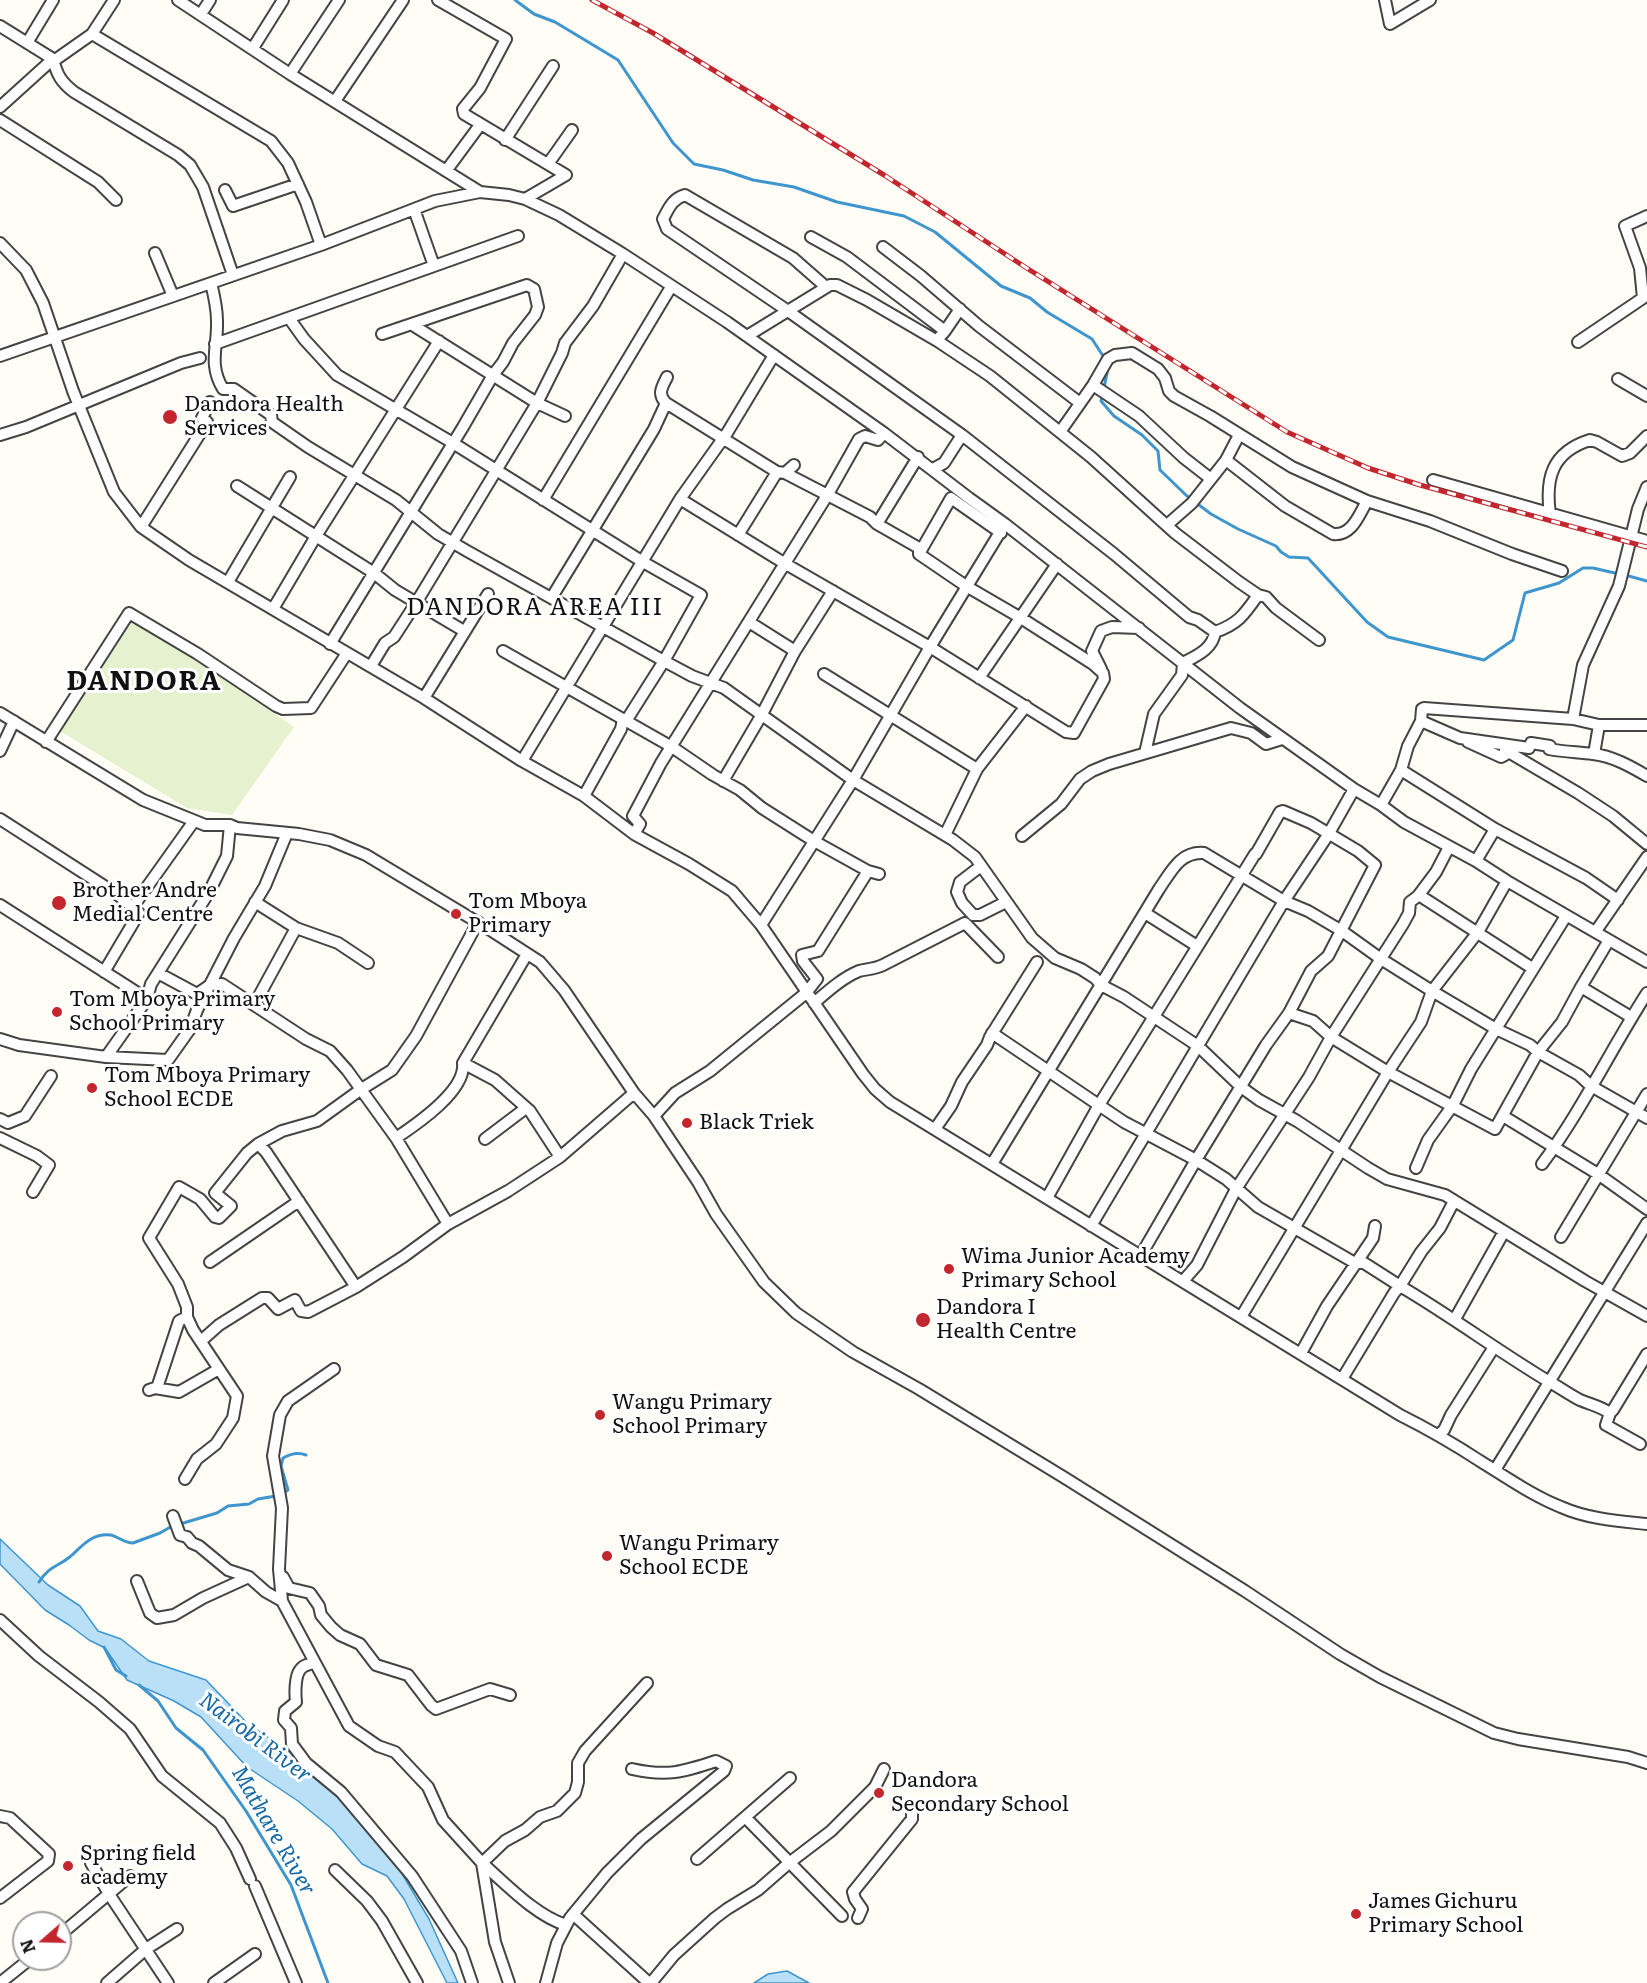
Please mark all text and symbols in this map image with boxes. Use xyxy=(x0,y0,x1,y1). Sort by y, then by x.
place label: Dandora Health Services xyxy=(184,392,344,442)
marker: Dandora Health Services xyxy=(161,408,179,426)
district label: DANDORA AREA III xyxy=(406,594,664,622)
district label: DANDORA xyxy=(66,666,222,698)
place label: Brother Andre Medial Centre xyxy=(72,878,217,928)
place label: Tom Mboya Primary xyxy=(468,889,587,939)
marker: Brother Andre Medial Centre xyxy=(50,894,68,912)
marker: Tom Mboya Primary xyxy=(449,907,463,921)
place label: Tom Mboya Primary School Primary xyxy=(69,987,275,1037)
marker: Tom Mboya Primary School Primary xyxy=(50,1005,64,1019)
place label: Tom Mboya Primary School ECDE xyxy=(104,1063,310,1113)
marker: Tom Mboya Primary School ECDE xyxy=(85,1081,99,1095)
place label: Black Triek xyxy=(699,1110,814,1136)
marker: Black Triek xyxy=(680,1116,694,1130)
place label: Wima Junior Academy Primary School xyxy=(961,1244,1190,1294)
marker: Wima Junior Academy Primary School xyxy=(942,1262,956,1276)
place label: Dandora I Health Centre xyxy=(936,1295,1076,1345)
marker: Dandora I Health Centre xyxy=(914,1311,932,1329)
place label: Wangu Primary School Primary xyxy=(612,1390,772,1440)
marker: Wangu Primary School Primary xyxy=(593,1408,607,1422)
place label: Wangu Primary School ECDE xyxy=(619,1531,779,1581)
marker: Wangu Primary School ECDE xyxy=(600,1549,614,1563)
water label: Nairobi River xyxy=(194,1687,316,1789)
water label: Mathare River xyxy=(225,1762,321,1900)
place label: Dandora Secondary School xyxy=(891,1768,1069,1818)
marker: Dandora Secondary School xyxy=(872,1786,886,1800)
place label: Spring field academy xyxy=(80,1841,196,1891)
marker: Spring field academy xyxy=(61,1859,75,1873)
place label: James Gichuru Primary School xyxy=(1368,1889,1523,1939)
marker: James Gichuru Primary School xyxy=(1349,1907,1363,1921)
north arrow xyxy=(12,1911,72,1971)
text: N xyxy=(13,1936,41,1957)

